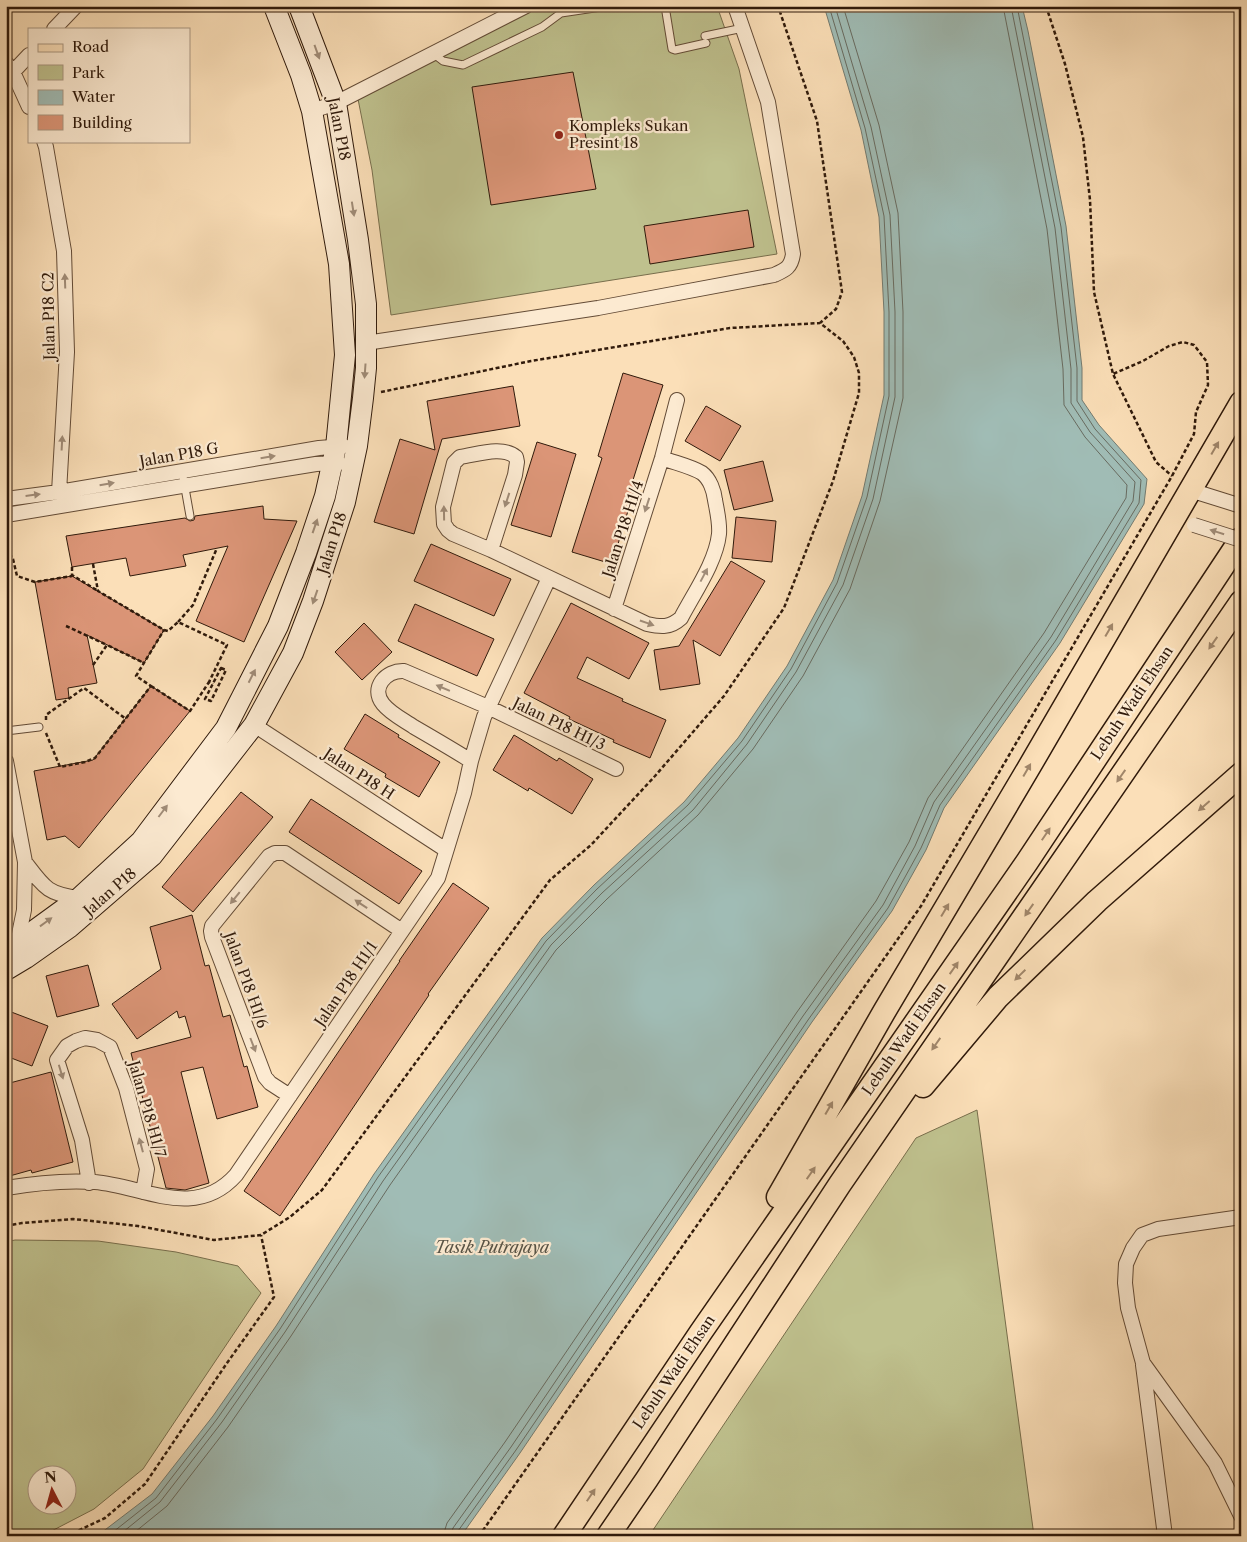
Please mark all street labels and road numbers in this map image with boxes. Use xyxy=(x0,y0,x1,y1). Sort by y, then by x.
street label: Jalan P18 xyxy=(324,94,355,162)
street label: Jalan P18 C2 xyxy=(38,272,59,362)
street label: Jalan P18 G xyxy=(136,438,220,471)
street label: Jalan P18 H1/4 xyxy=(597,478,647,582)
street label: Jalan P18 xyxy=(312,509,350,578)
street label: Lebuh Wadi Ehsan xyxy=(1086,642,1177,763)
street label: Jalan P18 H1/3 xyxy=(508,692,609,754)
street label: Jalan P18 H xyxy=(319,743,398,804)
street label: Jalan P18 xyxy=(78,863,140,921)
street label: Jalan P18 H1/6 xyxy=(220,927,273,1031)
street label: Jalan P18 H1/1 xyxy=(309,937,381,1032)
street label: Lebuh Wadi Ehsan xyxy=(857,978,950,1099)
street label: Jalan P18 H1/7 xyxy=(124,1056,171,1160)
street label: Lebuh Wadi Ehsan xyxy=(628,1311,719,1432)

